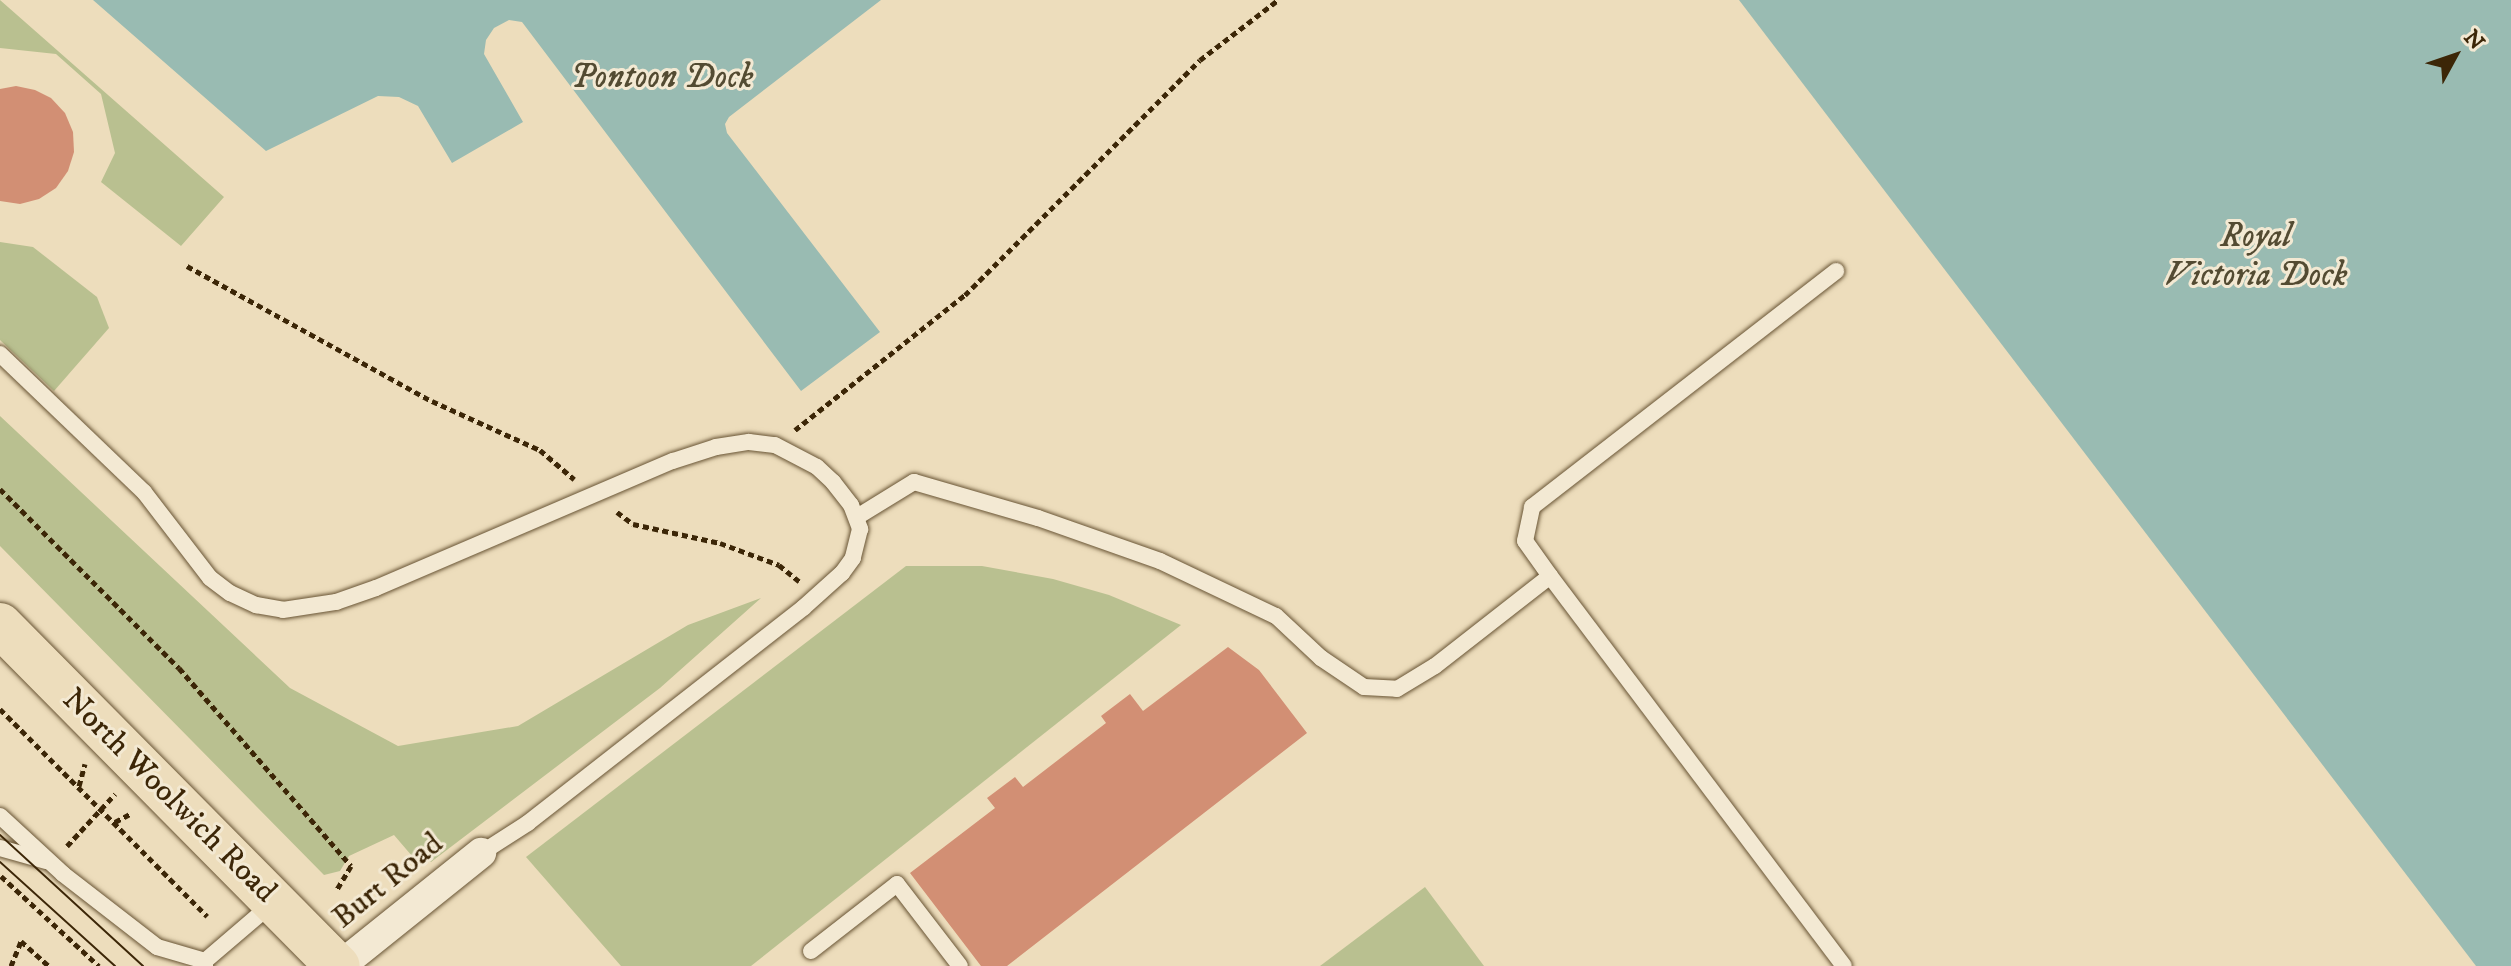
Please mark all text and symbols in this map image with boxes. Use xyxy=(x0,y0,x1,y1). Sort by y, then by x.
north arrow xyxy=(2415,16,2495,96)
text: N xyxy=(2458,25,2490,56)
water label: Pontoon Dock xyxy=(571,58,753,98)
water label: Royal Victoria Dock xyxy=(2165,216,2347,296)
street label: North Woolwich Road xyxy=(54,681,284,911)
street label: Burt Road xyxy=(325,825,451,937)

